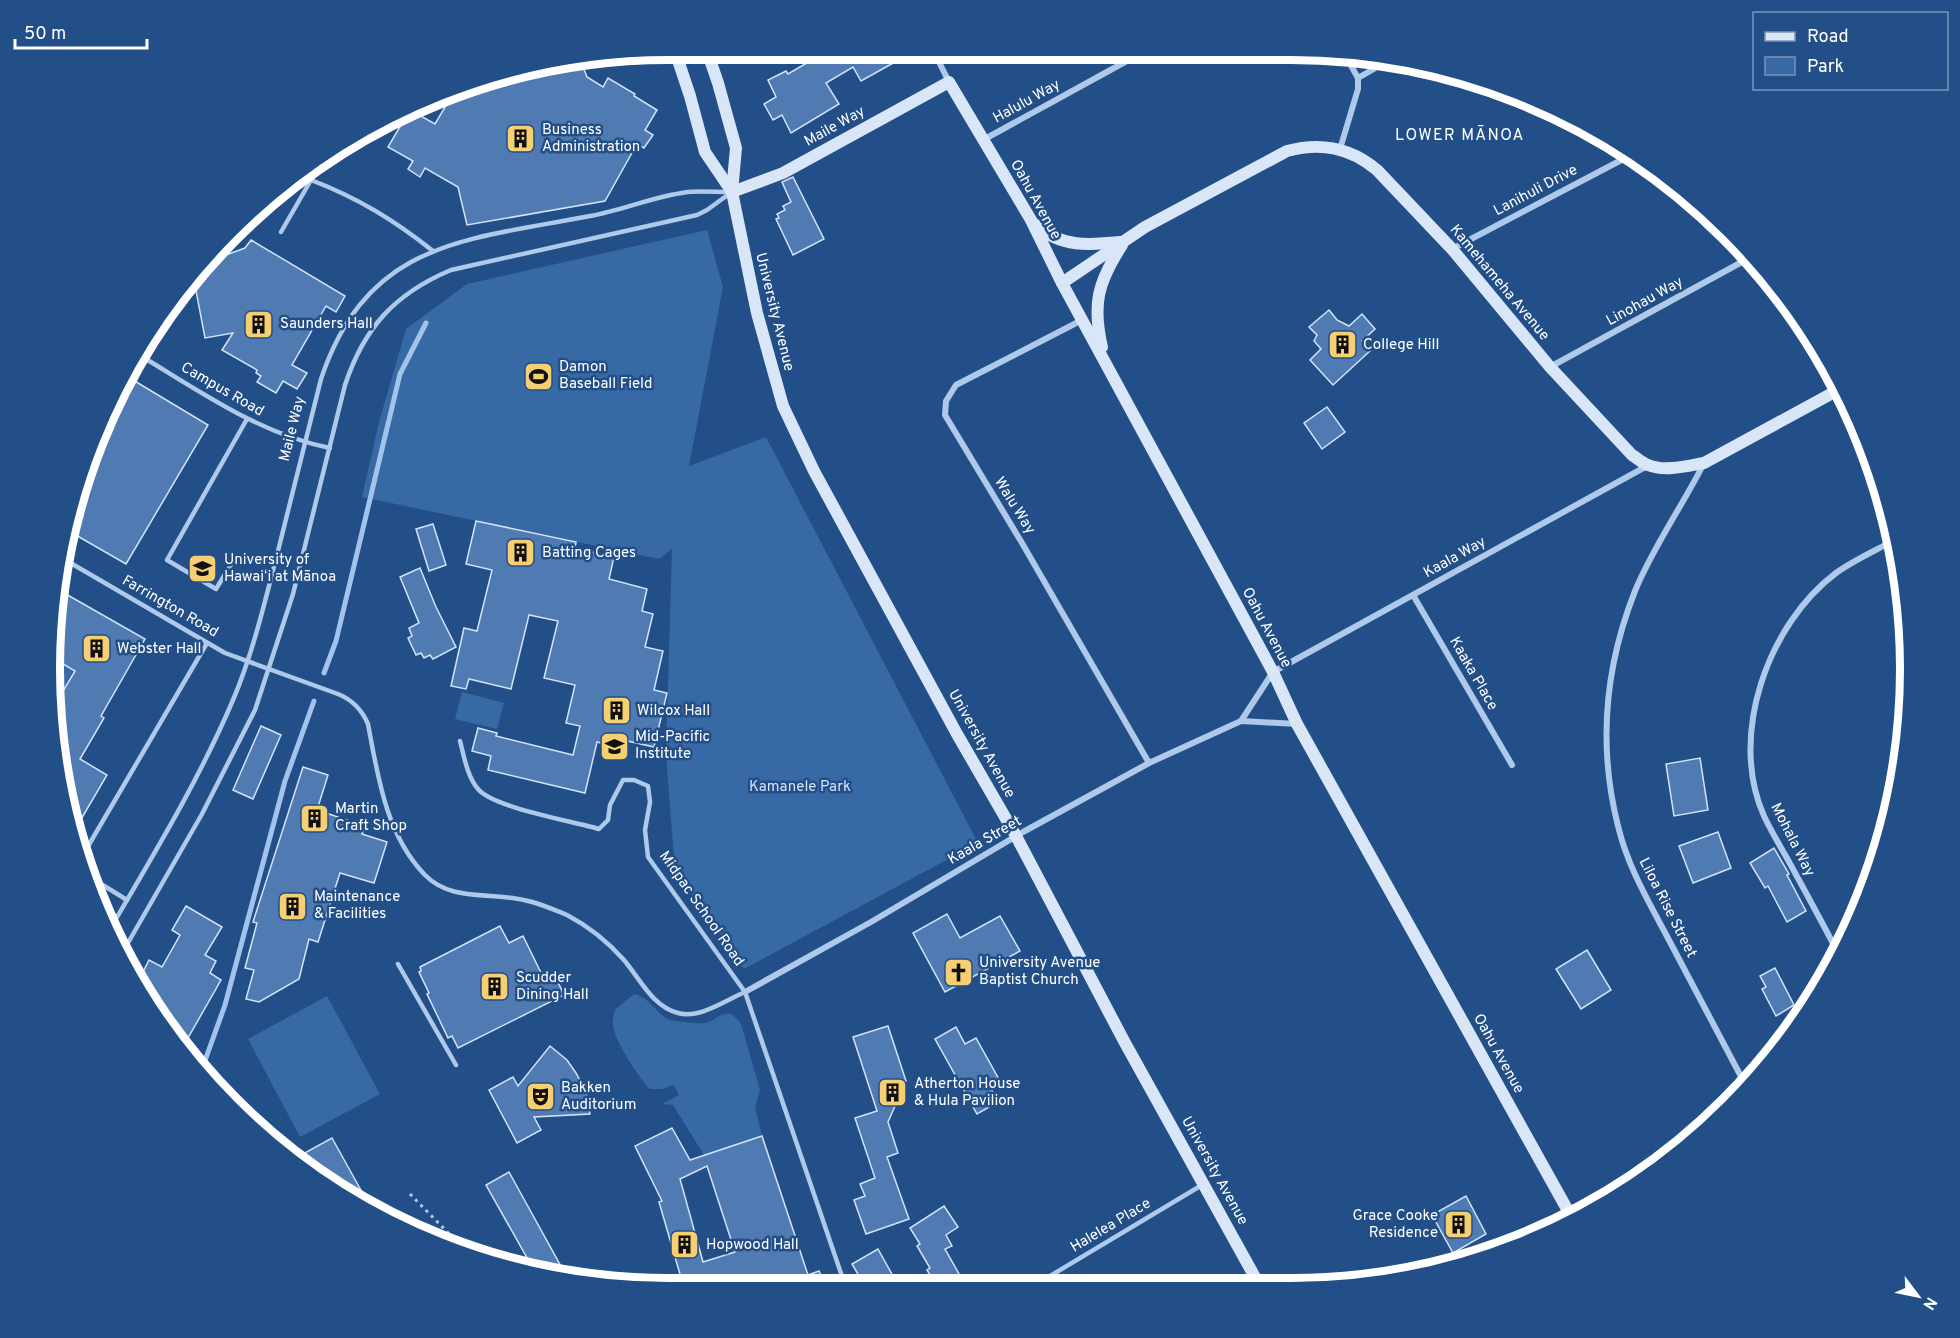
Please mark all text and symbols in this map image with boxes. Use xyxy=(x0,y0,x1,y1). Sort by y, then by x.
scale bar xyxy=(15,12,147,50)
legend xyxy=(1753,12,1948,90)
text: 50 m xyxy=(24,23,66,46)
text: Road xyxy=(1807,26,1849,49)
text: Park xyxy=(1807,56,1844,79)
street label: Halulu Way xyxy=(990,76,1064,128)
street label: Maile Way xyxy=(801,103,869,151)
place label: Business Administration xyxy=(542,121,640,157)
building icon: Business Administration xyxy=(505,123,537,155)
district label: LOWER MĀNOA xyxy=(1395,124,1525,146)
street label: Oahu Avenue xyxy=(1005,157,1065,243)
street label: Lanihuli Drive xyxy=(1491,161,1581,221)
street label: Kamehameha Avenue xyxy=(1445,221,1553,345)
street label: University Avenue xyxy=(750,251,798,373)
street label: Linohau Way xyxy=(1603,273,1687,331)
building icon: Saunders Hall xyxy=(243,308,275,340)
place label: Saunders Hall xyxy=(280,315,373,334)
building icon: College Hill xyxy=(1326,329,1358,361)
place label: College Hill xyxy=(1363,336,1439,355)
place label: Damon Baseball Field xyxy=(559,358,652,394)
street label: Campus Road xyxy=(177,359,267,421)
sports icon: Damon Baseball Field xyxy=(522,360,554,392)
street label: Maile Way xyxy=(276,394,310,464)
street label: Walu Way xyxy=(989,474,1039,538)
street label: Kaala Way xyxy=(1420,533,1490,583)
building icon: Batting Cages xyxy=(505,537,537,569)
place label: Batting Cages xyxy=(542,544,636,563)
place label: University of Hawaiʻi at Mānoa xyxy=(224,551,336,587)
school or university icon: University of Hawaiʻi at Mānoa xyxy=(187,553,219,585)
street label: Farrington Road xyxy=(118,572,222,642)
street label: Oahu Avenue xyxy=(1237,584,1295,672)
building icon: Webster Hall xyxy=(80,633,112,665)
street label: Kaaka Place xyxy=(1444,634,1502,714)
place label: Webster Hall xyxy=(117,640,201,659)
street label: University Avenue xyxy=(943,686,1019,802)
building icon: Wilcox Hall xyxy=(600,695,632,727)
place label: Wilcox Hall xyxy=(637,702,710,721)
place label: Mid-Pacific Institute xyxy=(635,728,710,764)
school or university icon: Mid-Pacific Institute xyxy=(598,730,630,762)
park label: Kamanele Park xyxy=(749,778,851,797)
place label: Martin Craft Shop xyxy=(335,800,407,836)
street label: Mohala Way xyxy=(1765,800,1819,880)
building icon: Martin Craft Shop xyxy=(298,802,330,834)
street label: Kaala Street xyxy=(945,812,1025,870)
street label: Midpac School Road xyxy=(654,848,748,970)
street label: Liloa Rise Street xyxy=(1634,855,1700,961)
place label: Maintenance & Facilities xyxy=(314,888,400,924)
building icon: Maintenance & Facilities xyxy=(277,890,309,922)
place label: University Avenue Baptist Church xyxy=(979,954,1100,990)
church icon: University Avenue Baptist Church xyxy=(942,956,974,988)
place label: Scudder Dining Hall xyxy=(516,969,589,1005)
building icon: Scudder Dining Hall xyxy=(479,971,511,1003)
street label: Oahu Avenue xyxy=(1468,1011,1528,1097)
place label: Atherton House & Hula Pavilion xyxy=(914,1075,1020,1111)
building icon: Atherton House & Hula Pavilion xyxy=(877,1077,909,1109)
place label: Bakken Auditorium xyxy=(561,1079,636,1115)
theatre icon: Bakken Auditorium xyxy=(524,1081,556,1113)
street label: University Avenue xyxy=(1176,1113,1252,1229)
street label: Halelea Place xyxy=(1067,1195,1155,1257)
place label: Grace Cooke Residence xyxy=(1352,1207,1438,1243)
building icon: Grace Cooke Residence xyxy=(1443,1209,1475,1241)
building icon: Hopwood Hall xyxy=(669,1229,701,1261)
place label: Hopwood Hall xyxy=(706,1236,799,1255)
north arrow xyxy=(1888,1266,1948,1326)
text: N xyxy=(1917,1293,1941,1313)

